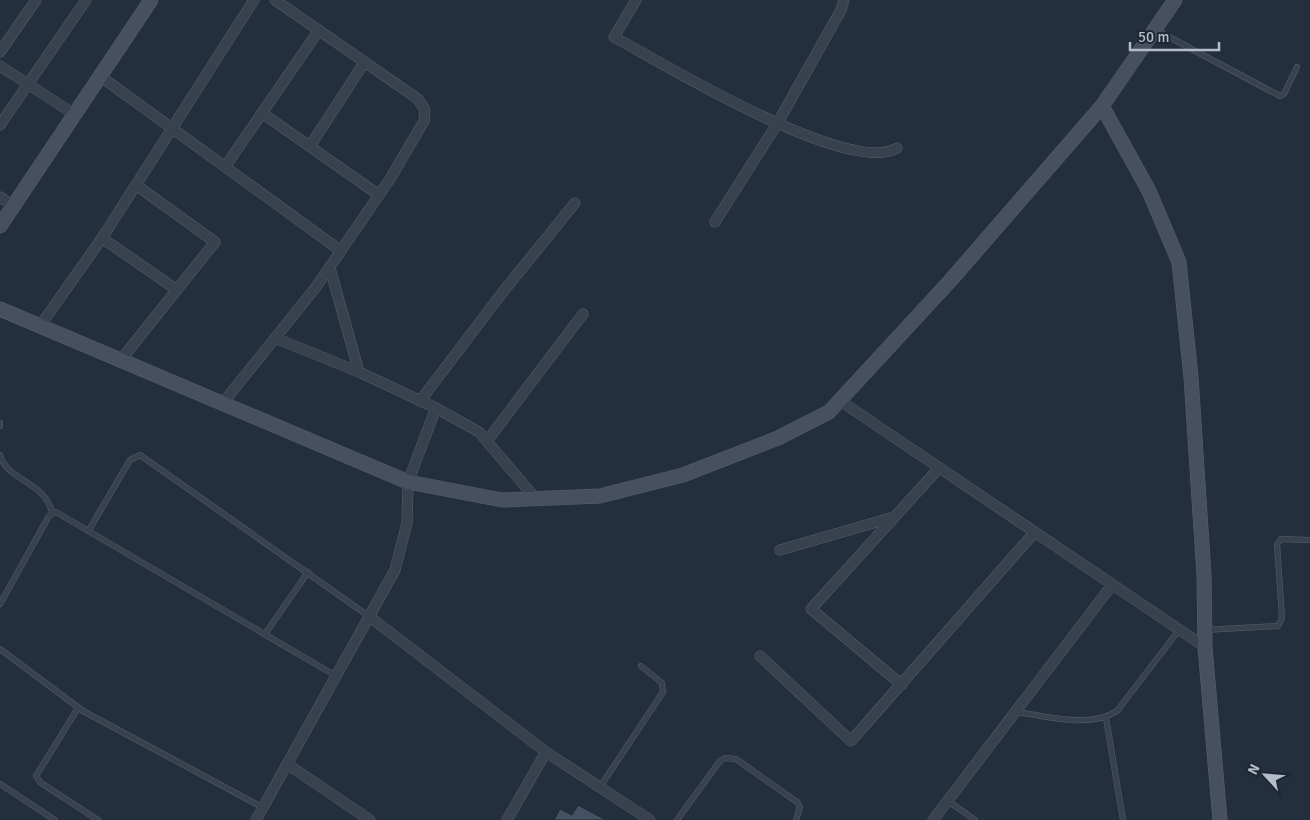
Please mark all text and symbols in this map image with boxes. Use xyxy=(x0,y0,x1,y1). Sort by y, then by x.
scale bar xyxy=(1130,20,1219,52)
text: 50 m xyxy=(1138,28,1169,46)
north arrow xyxy=(1240,750,1290,800)
text: N xyxy=(1244,761,1264,778)

